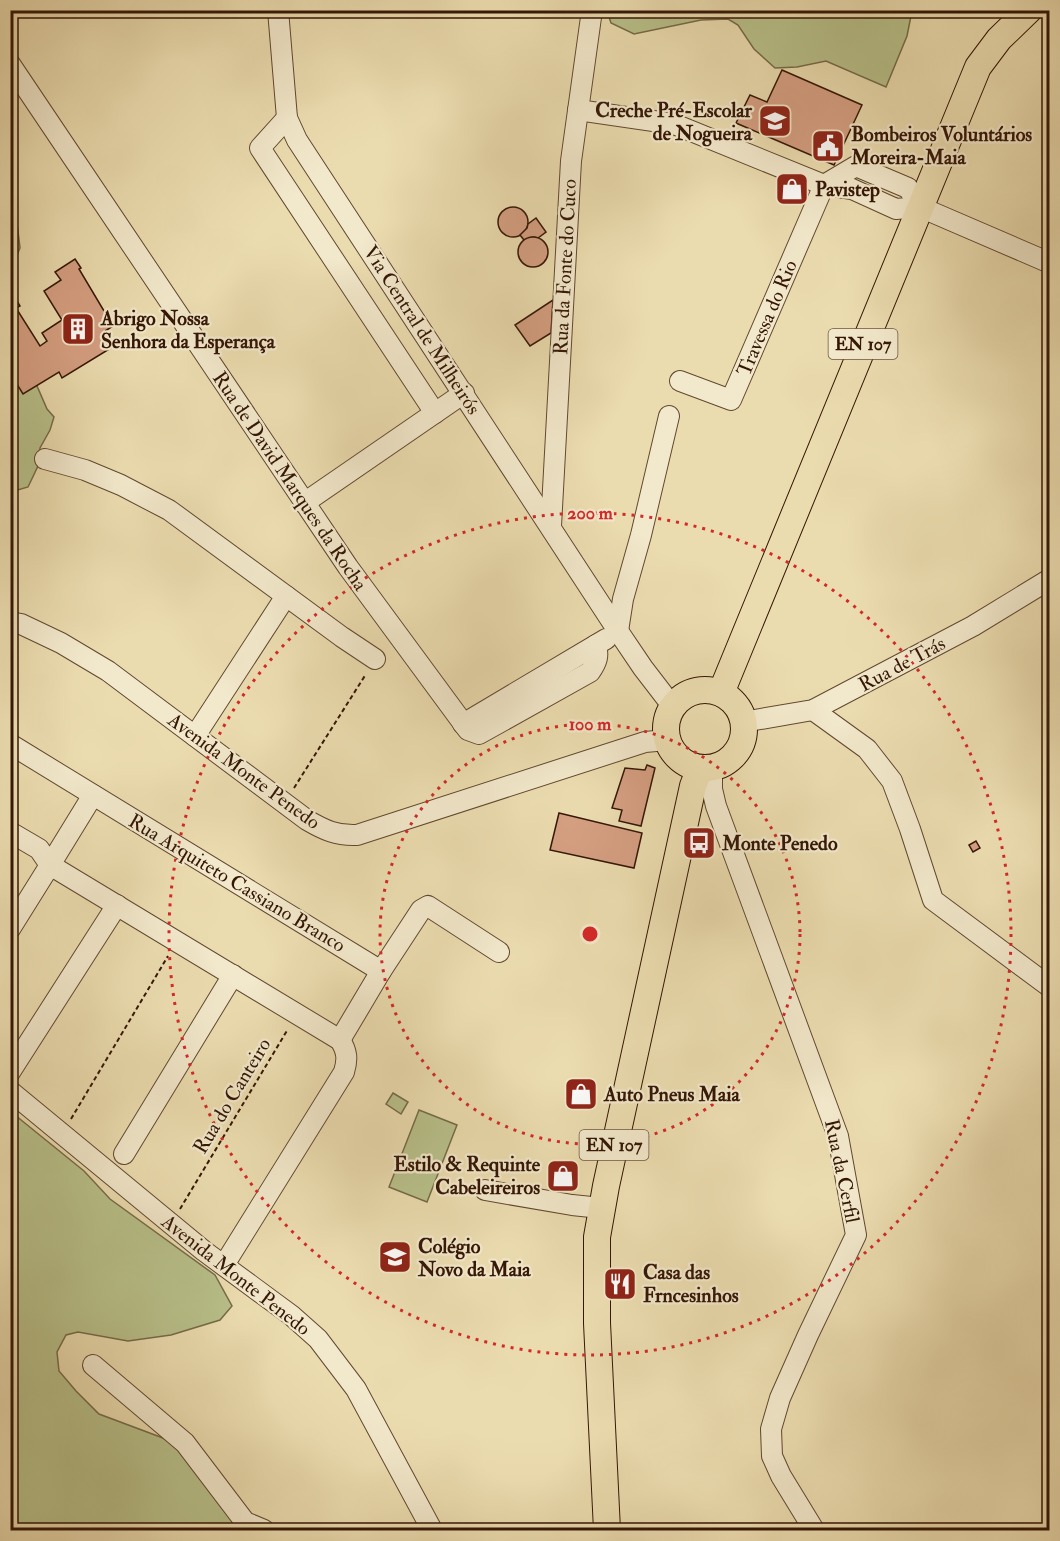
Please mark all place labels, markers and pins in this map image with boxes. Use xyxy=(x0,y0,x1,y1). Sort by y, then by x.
place label: Creche Pré-Escolar de Nogueira xyxy=(595,98,753,147)
school or university icon: Creche Pré-Escolar de Nogueira xyxy=(757,103,793,139)
place label: Bombeiros Voluntários Moreira-Maia xyxy=(850,122,1032,170)
public building icon: Bombeiros Voluntários Moreira-Maia xyxy=(810,128,846,164)
shop icon: Pavistep xyxy=(774,171,810,207)
place label: Pavistep xyxy=(815,177,880,203)
place label: Abrigo Nossa Senhora da Esperança xyxy=(100,306,276,355)
building icon: Abrigo Nossa Senhora da Esperança xyxy=(60,311,96,347)
bus stop icon: Monte Penedo xyxy=(681,825,717,861)
place label: Monte Penedo xyxy=(721,831,838,856)
centre of rings xyxy=(580,924,600,944)
shop icon: Auto Pneus Maia xyxy=(563,1076,599,1112)
place label: Auto Pneus Maia xyxy=(603,1082,740,1107)
place label: Estilo & Requinte Cabeleireiros xyxy=(393,1152,541,1200)
shop icon: Estilo & Requinte Cabeleireiros xyxy=(545,1158,581,1194)
place label: Colégio Novo da Maia xyxy=(417,1234,531,1282)
school or university icon: Colégio Novo da Maia xyxy=(377,1239,413,1275)
place label: Casa das Frncesinhos xyxy=(643,1260,739,1308)
restaurant icon: Casa das Frncesinhos xyxy=(602,1266,638,1302)

